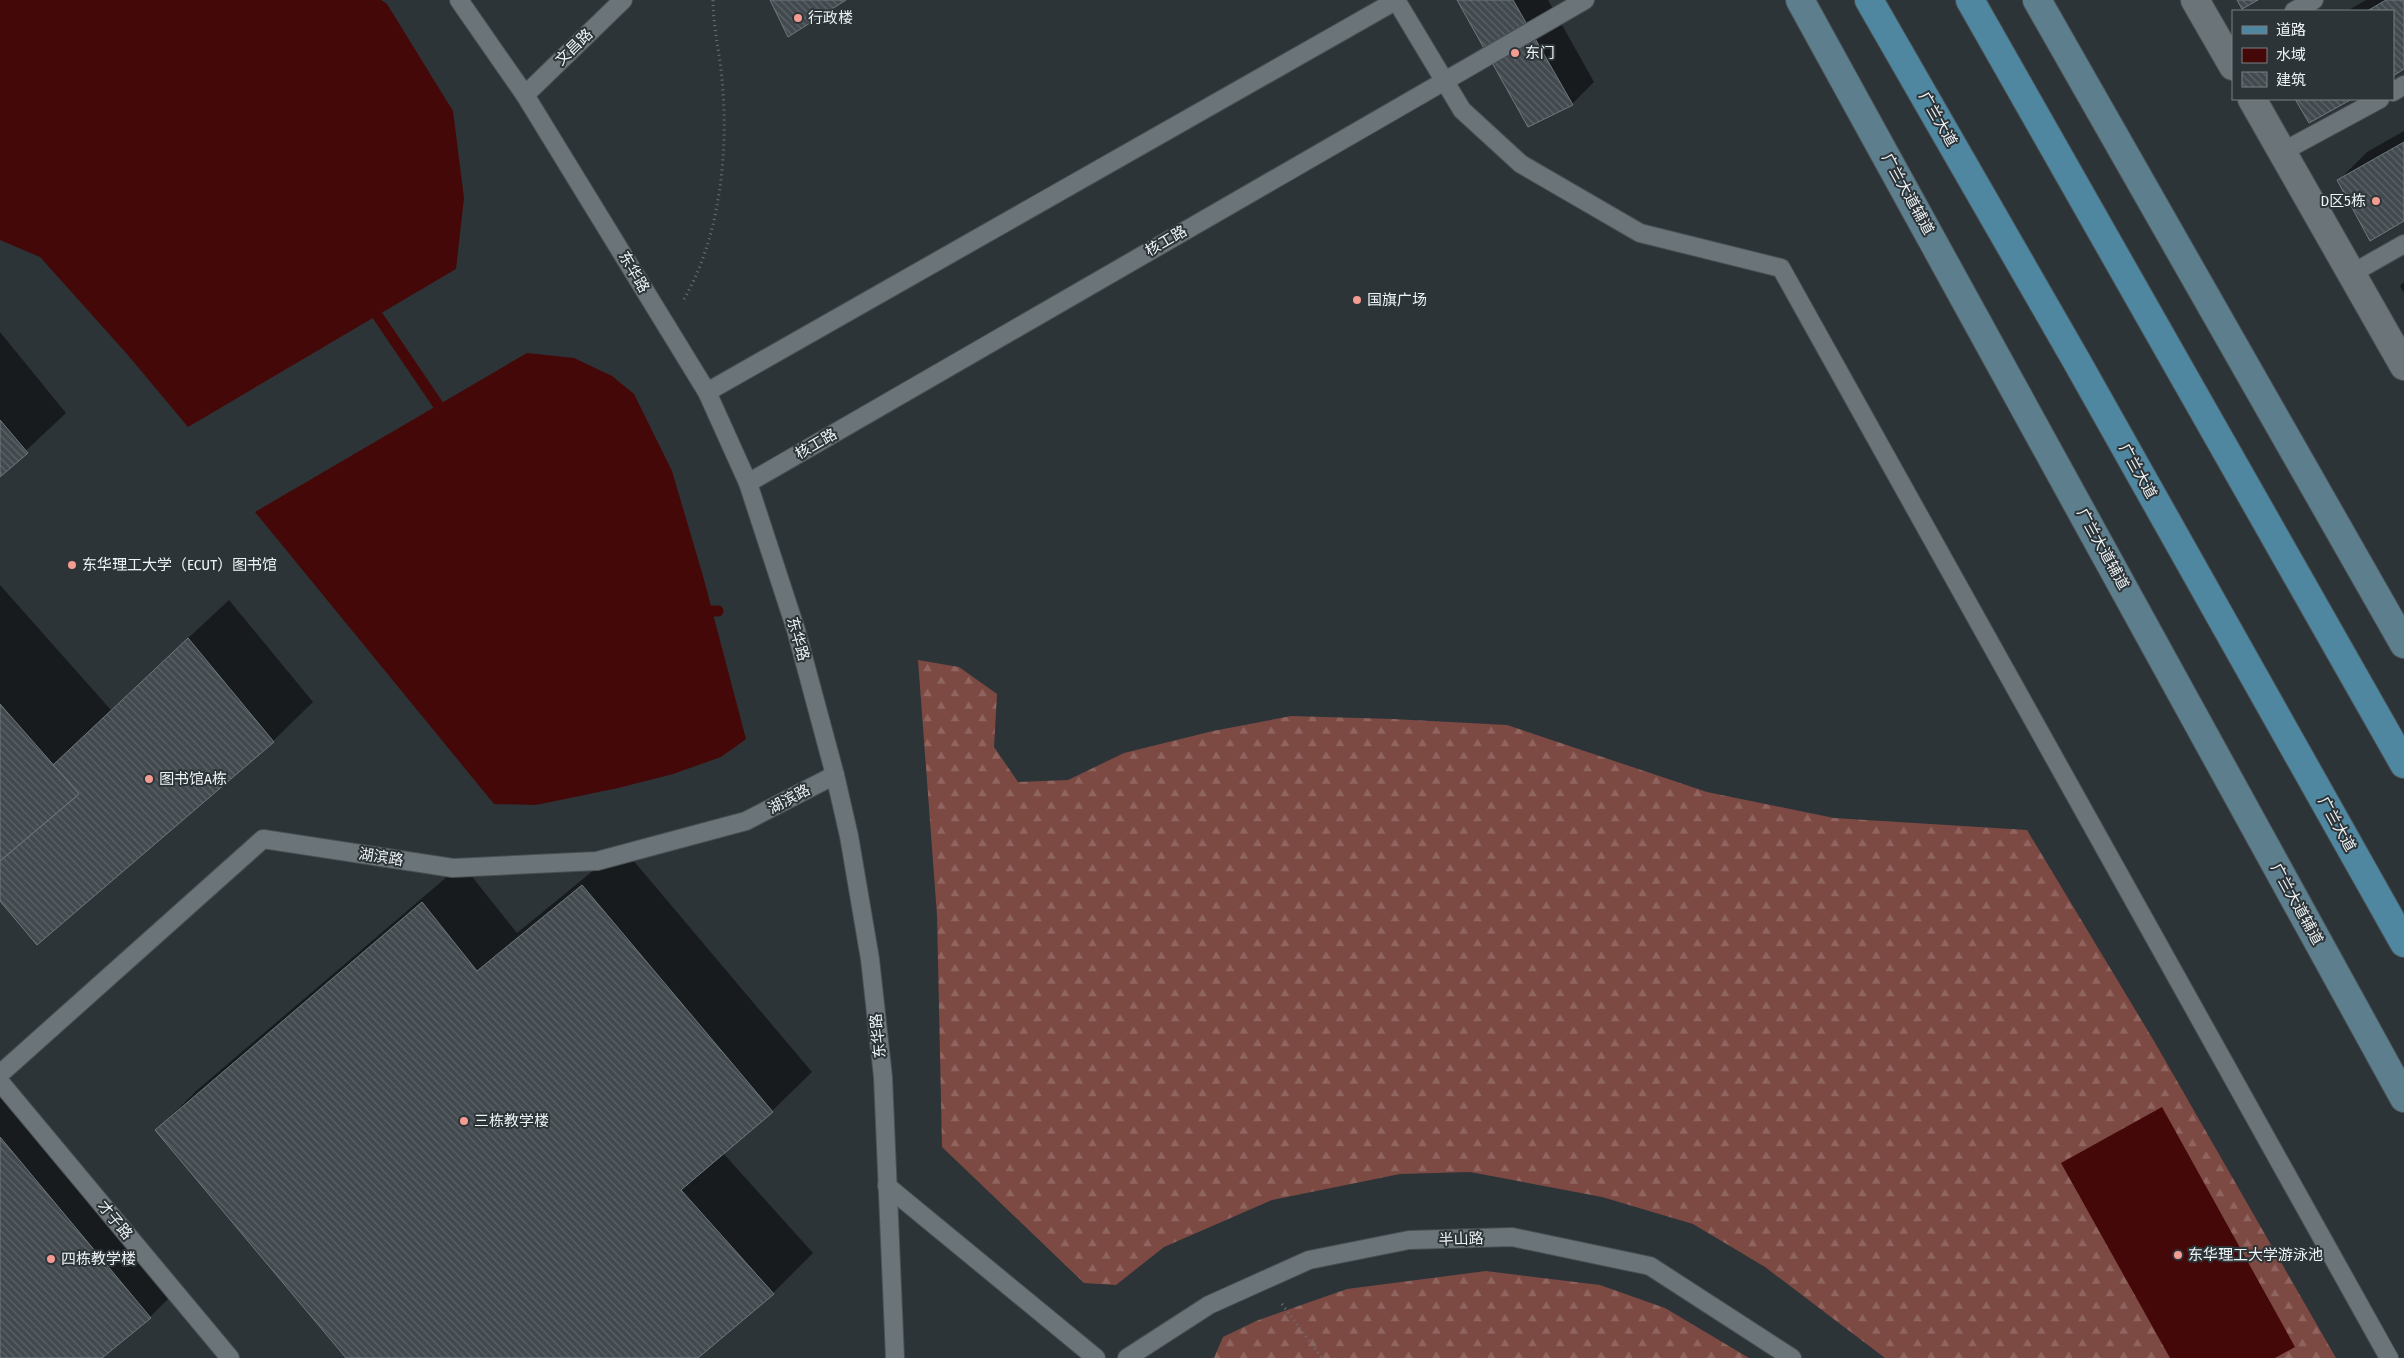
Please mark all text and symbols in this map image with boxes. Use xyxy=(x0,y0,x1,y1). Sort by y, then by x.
place label: 行政楼 xyxy=(808,9,853,27)
legend xyxy=(2232,10,2394,100)
marker: 行政楼 xyxy=(792,12,804,24)
text: 道路 xyxy=(2276,21,2306,39)
street label: 文昌路 xyxy=(552,25,596,69)
place label: 东门 xyxy=(1525,44,1555,62)
text: 水域 xyxy=(2276,46,2306,64)
marker: 东门 xyxy=(1509,47,1521,59)
text: 建筑 xyxy=(2276,71,2306,89)
street label: 广兰大道 xyxy=(1915,89,1961,149)
street label: 广兰大道辅道 xyxy=(1878,150,1938,238)
place label: D区5栋 xyxy=(2320,192,2366,210)
marker: D区5栋 xyxy=(2370,195,2382,207)
street label: 核工路 xyxy=(1142,222,1190,260)
street label: 东华路 xyxy=(615,248,653,296)
place label: 国旗广场 xyxy=(1367,291,1427,309)
marker: 国旗广场 xyxy=(1351,294,1363,306)
street label: 核工路 xyxy=(792,425,840,463)
street label: 广兰大道 xyxy=(2116,440,2160,502)
street label: 广兰大道辅道 xyxy=(2073,505,2133,593)
place label: 东华理工大学（ECUT）图书馆 xyxy=(82,556,277,574)
marker: 东华理工大学（ECUT）图书馆 xyxy=(66,559,78,571)
street label: 东华路 xyxy=(783,615,813,663)
place label: 图书馆A栋 xyxy=(159,770,227,788)
marker: 图书馆A栋 xyxy=(143,773,155,785)
street label: 湖滨路 xyxy=(765,780,813,818)
street label: 广兰大道 xyxy=(2315,793,2359,855)
street label: 湖滨路 xyxy=(357,845,405,869)
street label: 广兰大道辅道 xyxy=(2267,860,2327,948)
street label: 东华路 xyxy=(867,1013,889,1059)
place label: 三栋教学楼 xyxy=(474,1112,549,1130)
marker: 三栋教学楼 xyxy=(458,1115,470,1127)
street label: 才子路 xyxy=(94,1197,136,1243)
street label: 半山路 xyxy=(1438,1229,1484,1249)
place label: 东华理工大学游泳池 xyxy=(2188,1246,2323,1264)
marker: 东华理工大学游泳池 xyxy=(2172,1249,2184,1261)
place label: 四栋教学楼 xyxy=(61,1250,136,1268)
marker: 四栋教学楼 xyxy=(45,1253,57,1265)

